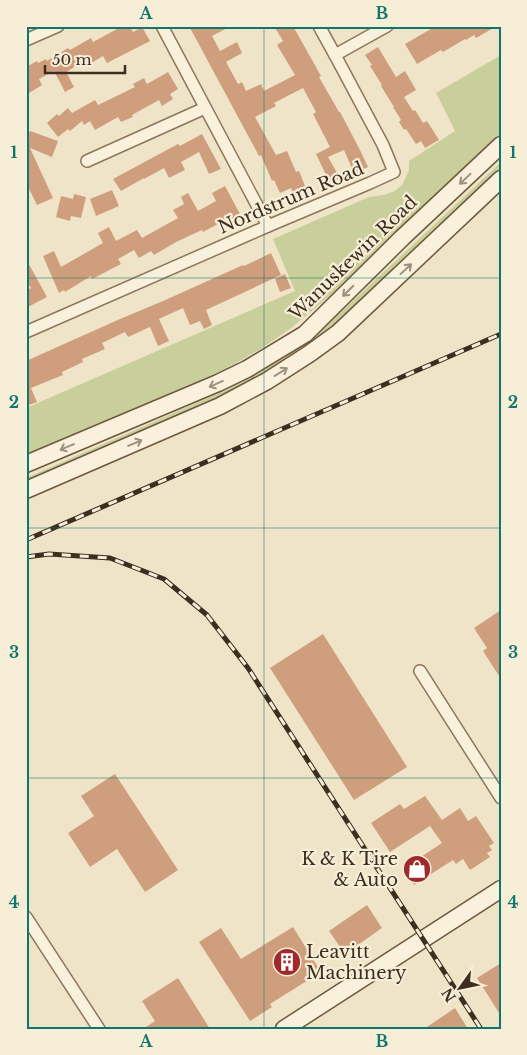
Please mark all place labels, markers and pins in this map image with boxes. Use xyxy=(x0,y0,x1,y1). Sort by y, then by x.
place label: K & K Tire & Auto xyxy=(301,848,398,891)
shop icon: K & K Tire & Auto xyxy=(402,854,432,884)
place label: Leavitt Machinery xyxy=(306,941,407,984)
building icon: Leavitt Machinery xyxy=(272,947,302,977)

